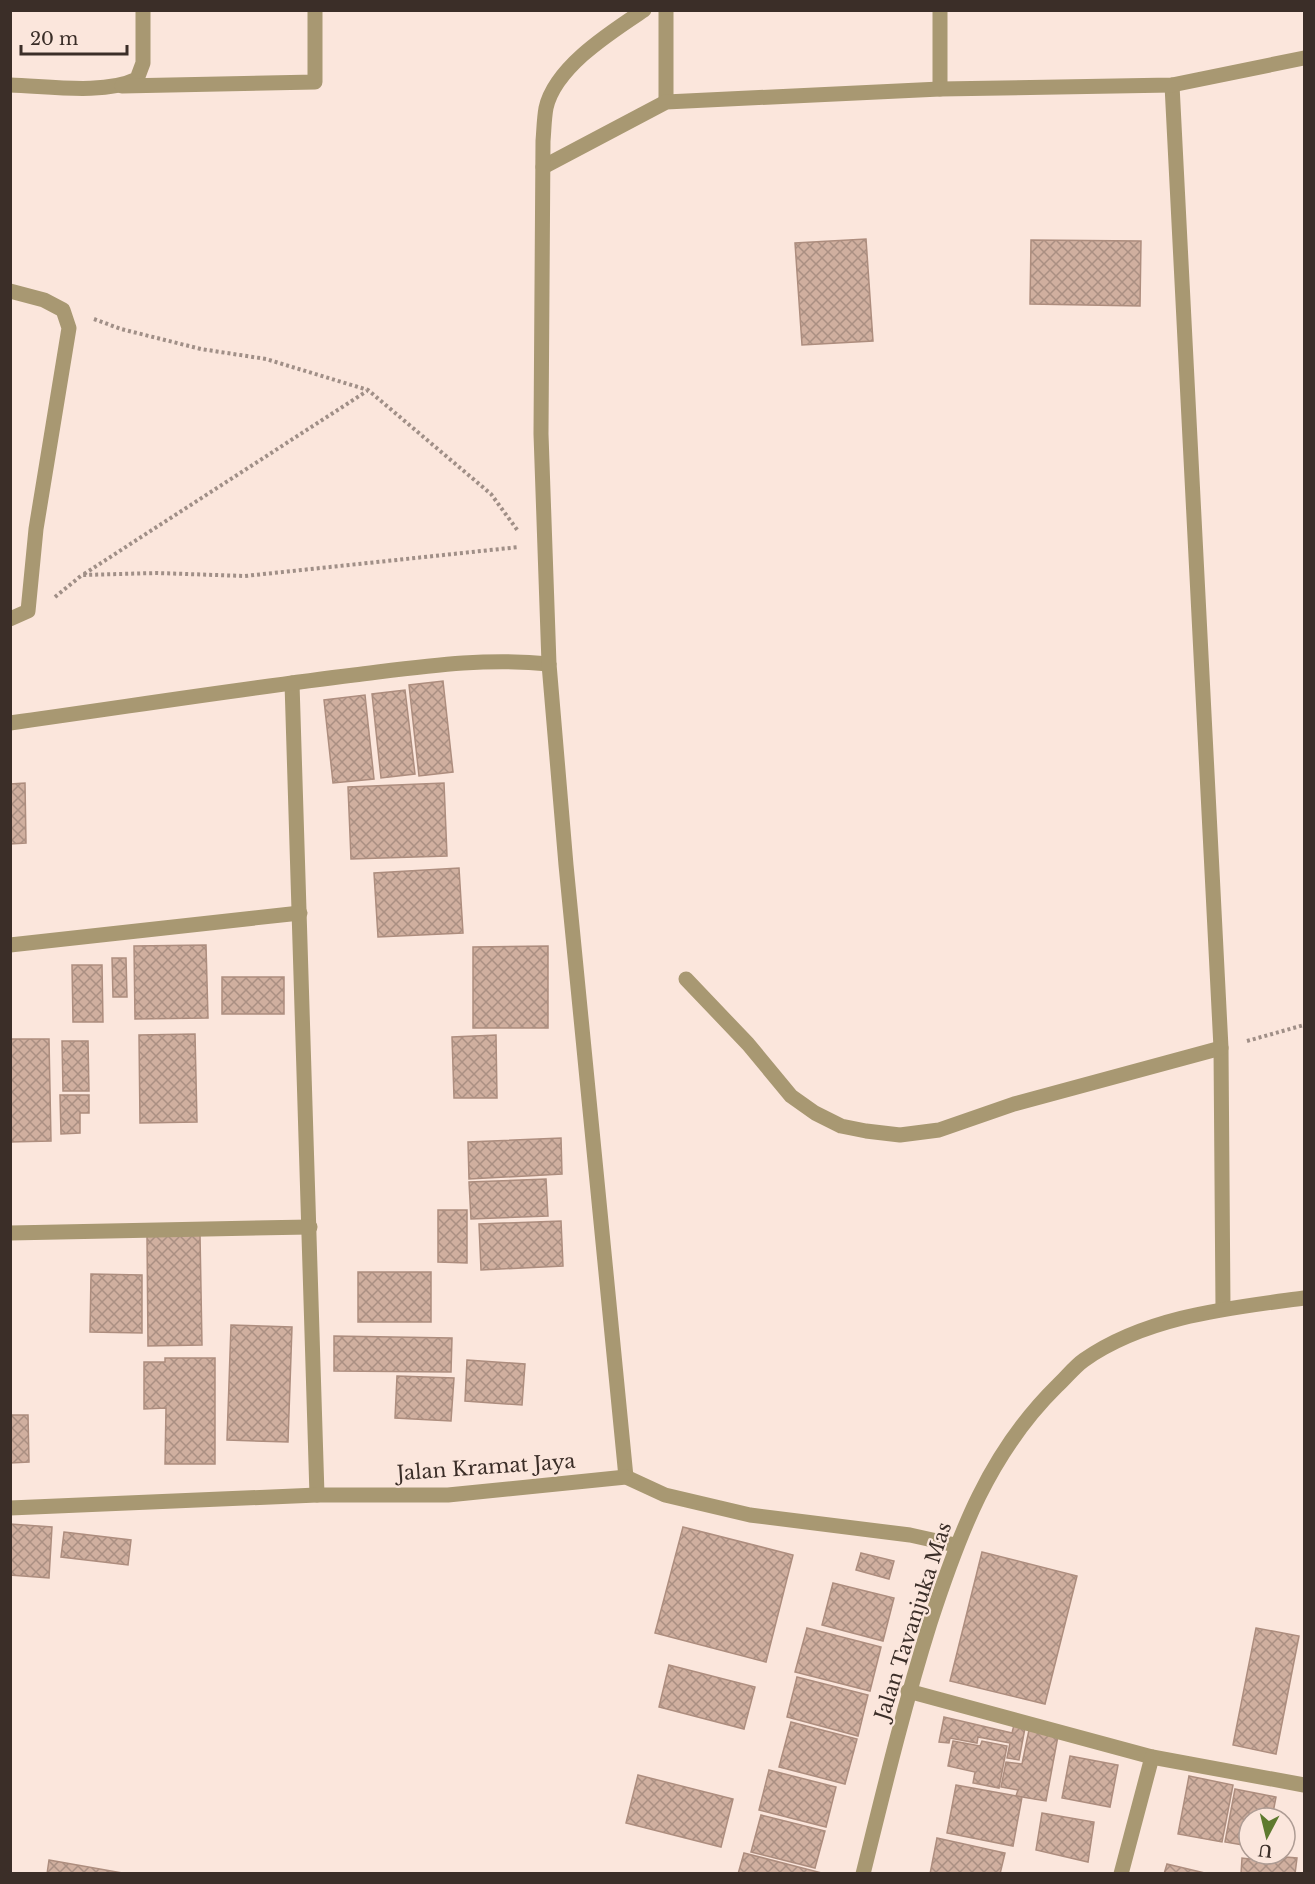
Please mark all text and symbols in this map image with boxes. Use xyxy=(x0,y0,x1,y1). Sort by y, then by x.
scale bar xyxy=(21,18,128,56)
text: 20 m xyxy=(30,28,78,50)
street label: Jalan Kramat Jaya xyxy=(393,1449,577,1485)
street label: Jalan Tavanjuka Mas xyxy=(869,1519,956,1726)
north arrow xyxy=(1237,1806,1297,1866)
text: U xyxy=(1257,1840,1273,1862)

